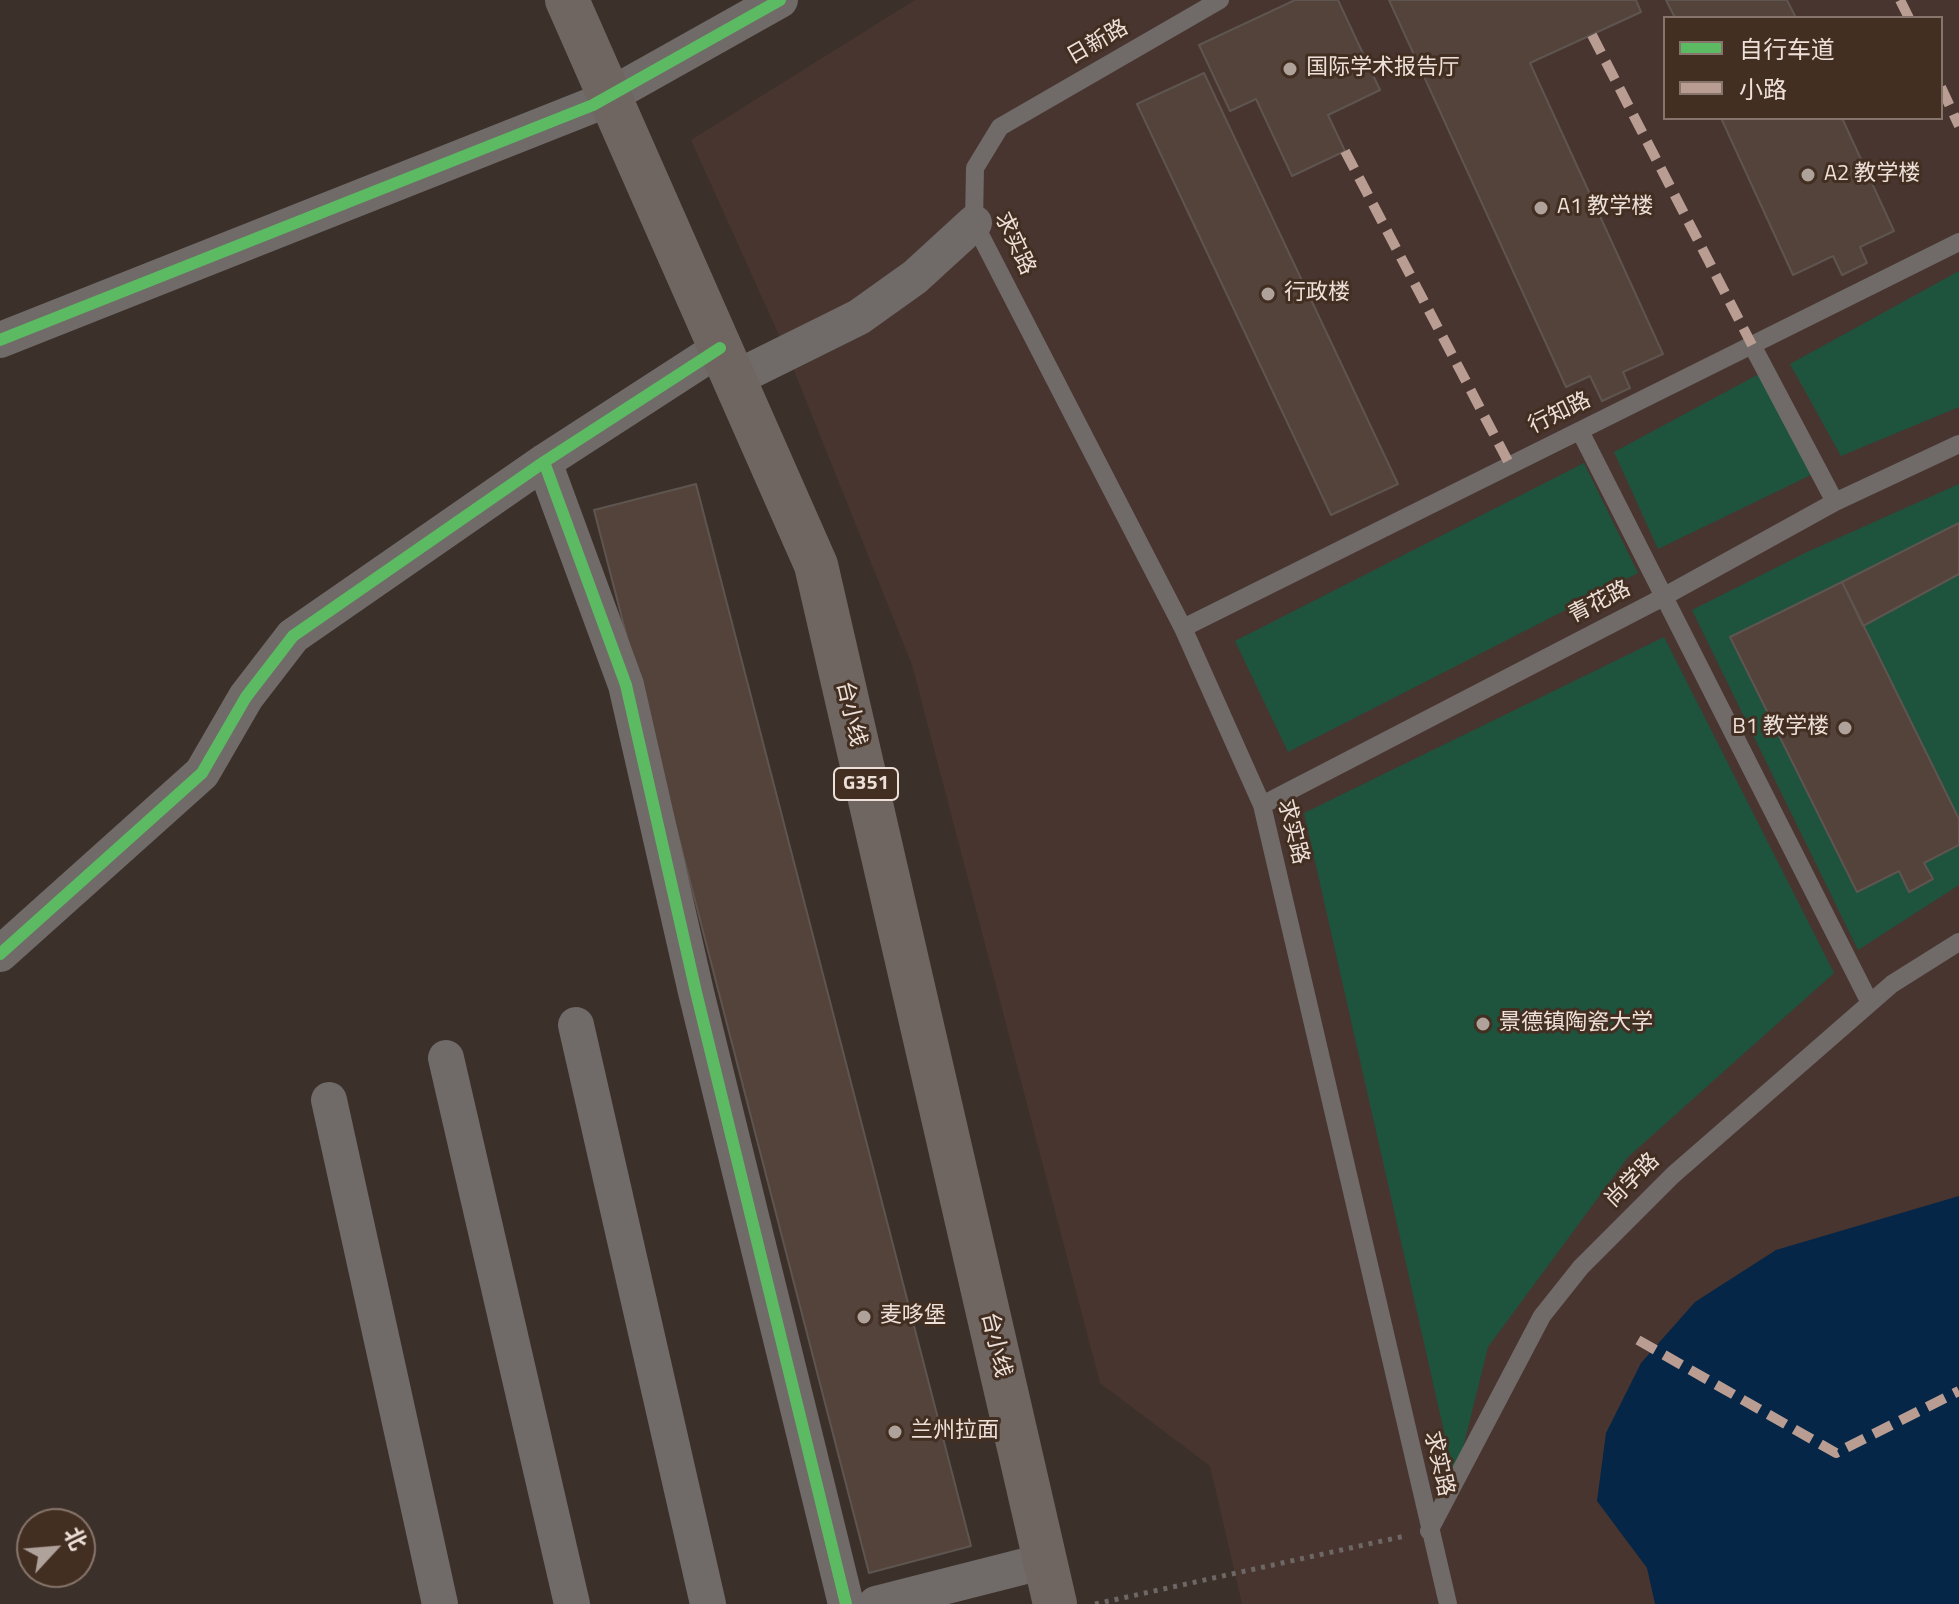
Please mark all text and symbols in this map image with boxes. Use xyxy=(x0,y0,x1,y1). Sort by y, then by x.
street label: 日新路 xyxy=(1063,15,1133,71)
legend xyxy=(1663,16,1943,120)
text: 自行车道 xyxy=(1739,31,1835,67)
place label: 国际学术报告厅 xyxy=(1306,56,1460,82)
marker: 国际学术报告厅 xyxy=(1281,60,1299,78)
text: 小路 xyxy=(1739,71,1787,107)
place label: A2 教学楼 xyxy=(1824,162,1920,188)
marker: A2 教学楼 xyxy=(1799,166,1817,184)
place label: A1 教学楼 xyxy=(1557,195,1653,221)
marker: A1 教学楼 xyxy=(1532,199,1550,217)
street label: 求实路 xyxy=(988,209,1040,279)
place label: 行政楼 xyxy=(1284,281,1350,307)
marker: 行政楼 xyxy=(1259,285,1277,303)
street label: 行知路 xyxy=(1525,388,1595,440)
street label: 青花路 xyxy=(1565,576,1635,630)
street label: 台小线 xyxy=(830,679,870,749)
place label: B1 教学楼 xyxy=(1732,715,1829,741)
marker: B1 教学楼 xyxy=(1836,719,1854,737)
road number: G351 xyxy=(834,768,898,800)
street label: 求实路 xyxy=(1271,797,1313,867)
place label: 景德镇陶瓷大学 xyxy=(1499,1011,1653,1037)
marker: 景德镇陶瓷大学 xyxy=(1474,1015,1492,1033)
street label: 尚学路 xyxy=(1600,1148,1666,1214)
place label: 麦哆堡 xyxy=(880,1304,946,1330)
marker: 麦哆堡 xyxy=(855,1308,873,1326)
street label: 台小线 xyxy=(975,1310,1015,1380)
place label: 兰州拉面 xyxy=(911,1419,999,1445)
marker: 兰州拉面 xyxy=(886,1423,904,1441)
street label: 求实路 xyxy=(1418,1429,1458,1499)
north arrow xyxy=(16,1508,96,1588)
text: 北 xyxy=(56,1521,96,1556)

